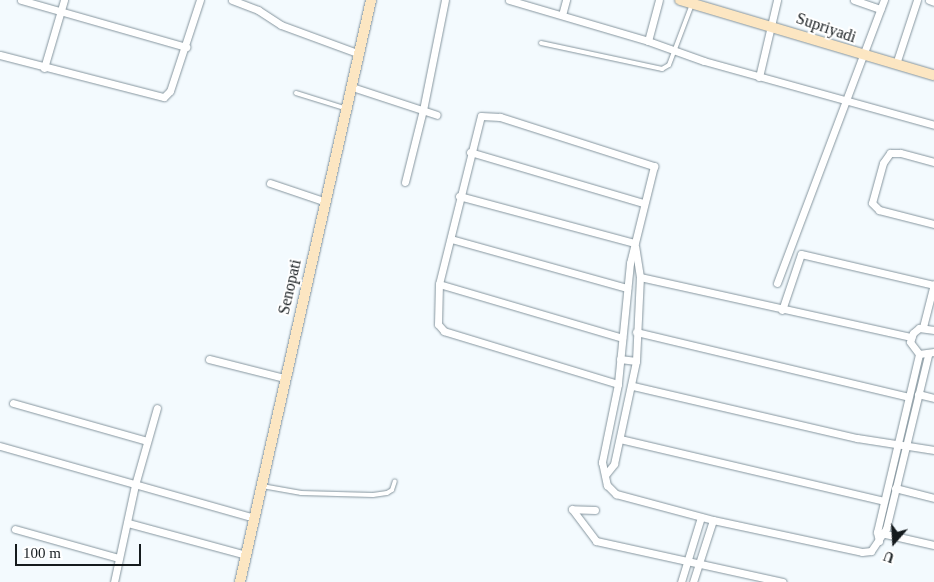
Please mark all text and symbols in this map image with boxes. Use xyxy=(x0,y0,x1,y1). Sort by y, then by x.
street label: Supriyadi xyxy=(793,9,859,47)
street label: Senopati xyxy=(274,258,306,316)
north arrow xyxy=(869,517,919,567)
scale bar xyxy=(18,534,144,566)
text: 100 m xyxy=(23,545,61,561)
text: U xyxy=(882,548,896,565)

